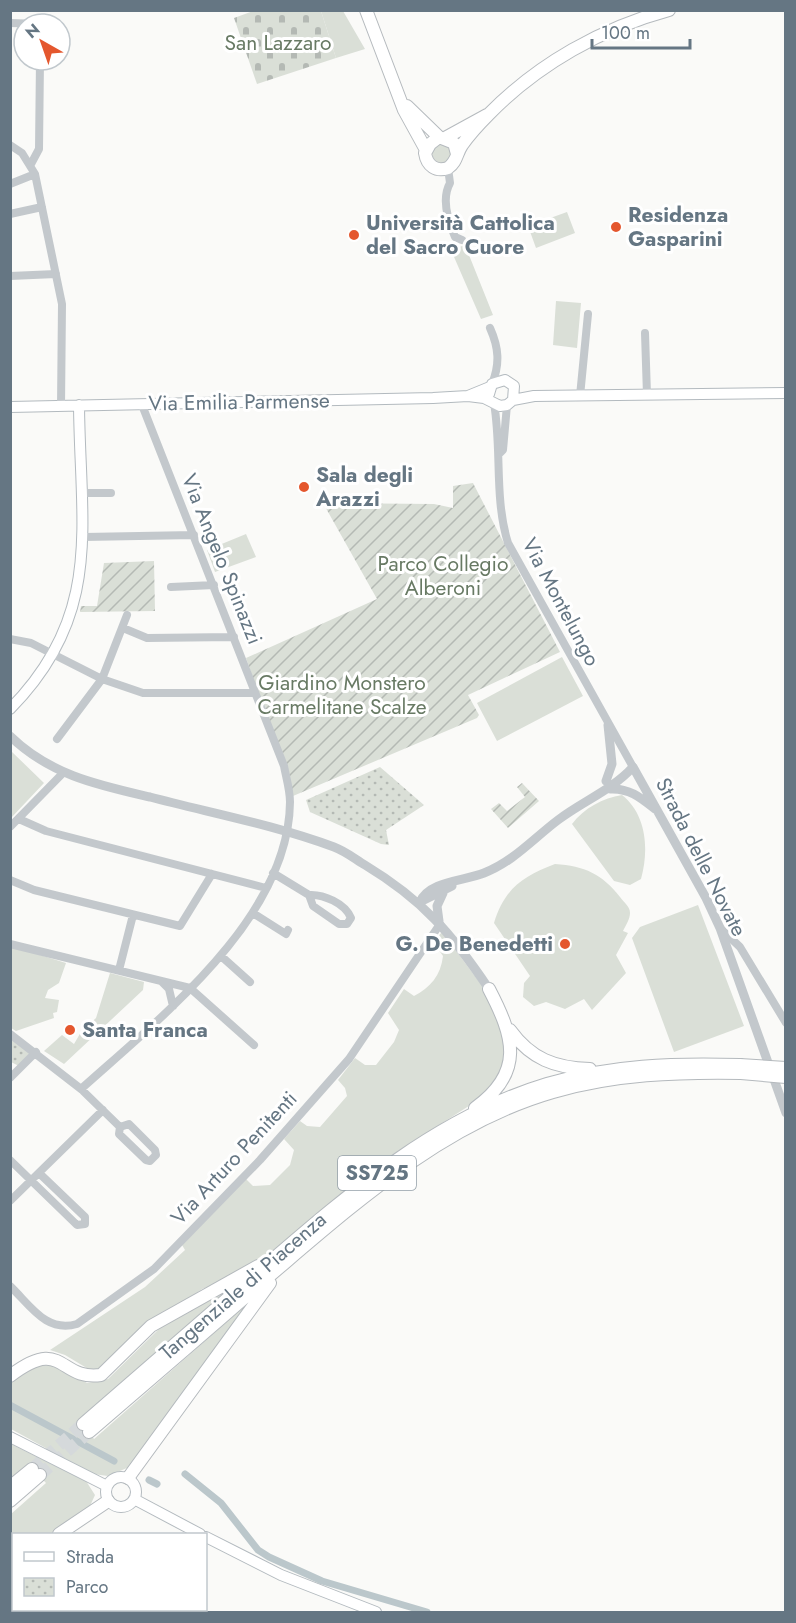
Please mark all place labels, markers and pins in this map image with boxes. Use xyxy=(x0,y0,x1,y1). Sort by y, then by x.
place label: Residenza Gasparini xyxy=(628,200,728,254)
place label: Università Cattolica del Sacro Cuore xyxy=(366,208,555,262)
marker: Residenza Gasparini xyxy=(609,220,623,234)
marker: Università Cattolica del Sacro Cuore xyxy=(347,228,361,242)
place label: Sala degli Arazzi xyxy=(315,460,413,514)
marker: Sala degli Arazzi xyxy=(297,480,311,494)
place label: G. De Benedetti xyxy=(396,929,553,959)
marker: G. De Benedetti xyxy=(558,937,572,951)
place label: Santa Franca xyxy=(82,1015,208,1045)
marker: Santa Franca xyxy=(63,1023,77,1037)

